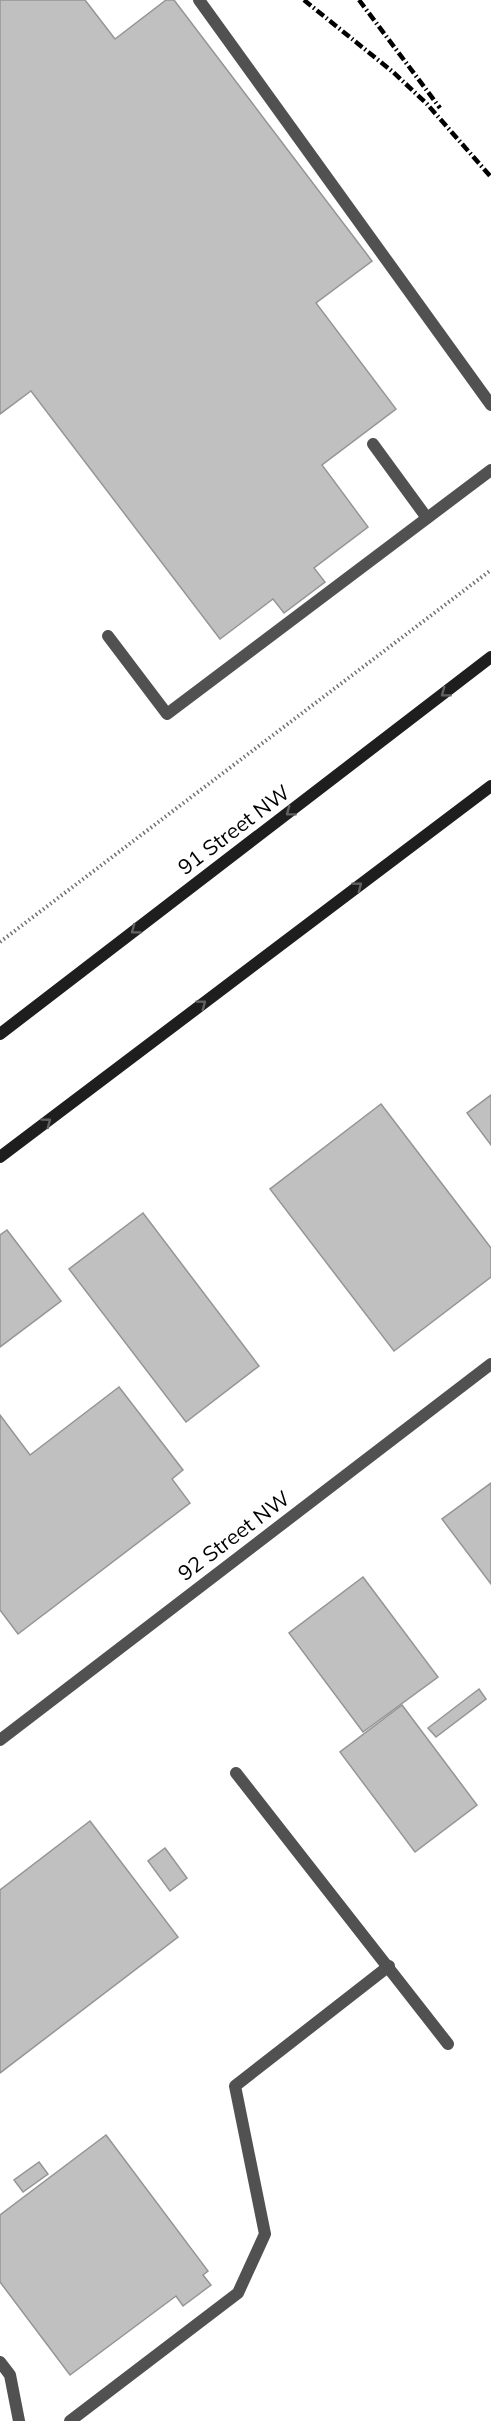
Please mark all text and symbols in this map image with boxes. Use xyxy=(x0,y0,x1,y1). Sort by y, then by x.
one-way arrow xyxy=(440,686,451,697)
street label: 91 Street NW xyxy=(172,779,294,880)
one-way arrow xyxy=(286,804,297,815)
one-way arrow xyxy=(351,883,362,894)
one-way arrow xyxy=(131,923,142,934)
one-way arrow xyxy=(196,1000,207,1011)
one-way arrow xyxy=(40,1118,51,1129)
street label: 92 Street NW xyxy=(172,1485,294,1586)

